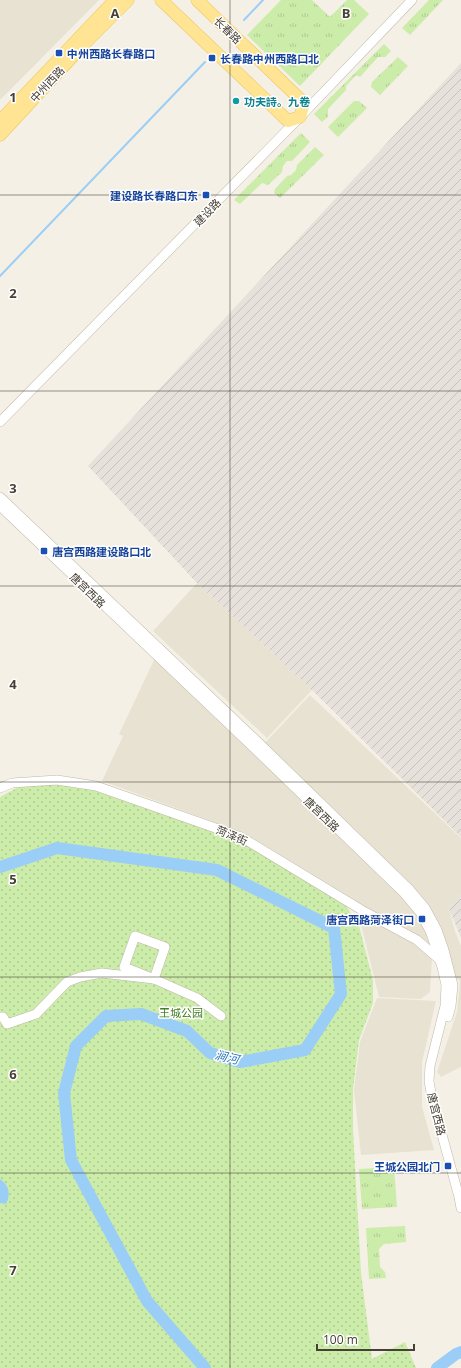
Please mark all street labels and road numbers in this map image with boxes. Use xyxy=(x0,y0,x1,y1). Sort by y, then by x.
street label: 长春路 xyxy=(211,13,245,47)
street label: 中州西路 xyxy=(27,63,67,105)
street label: 建设路 xyxy=(190,195,224,229)
street label: 唐宫西路 xyxy=(67,569,109,611)
street label: 唐宫西路 xyxy=(301,793,343,835)
street label: 菏泽街 xyxy=(214,822,250,848)
street label: 唐宫西路 xyxy=(424,1091,450,1137)

